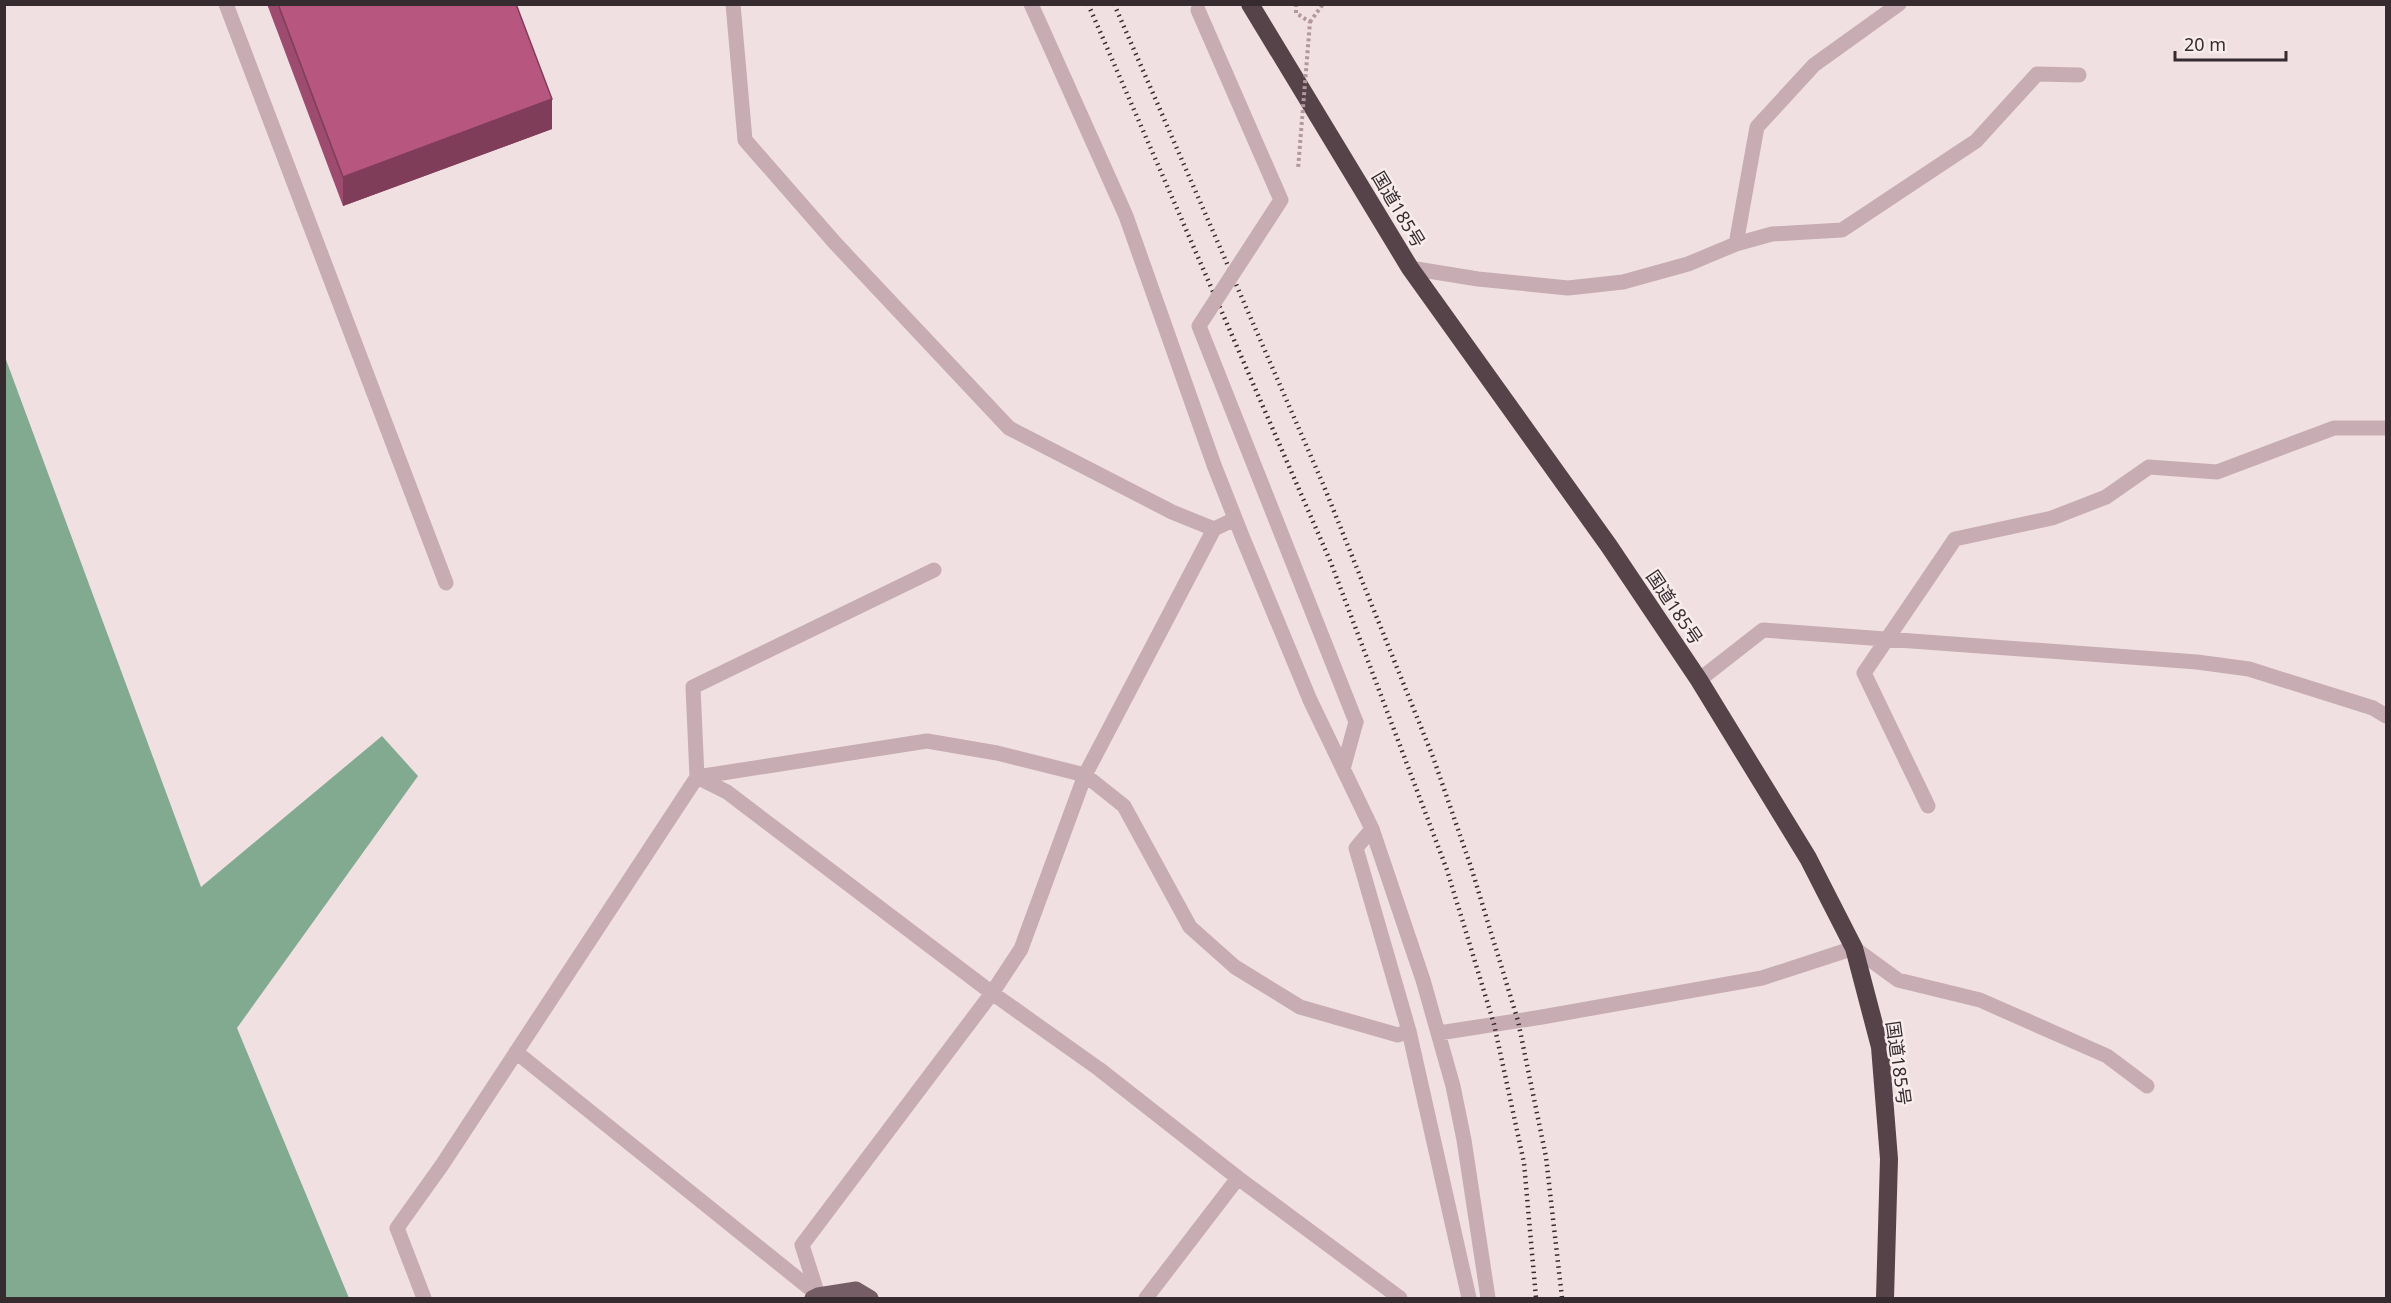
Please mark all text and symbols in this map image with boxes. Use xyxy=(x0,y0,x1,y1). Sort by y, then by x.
scale bar xyxy=(2175,24,2286,62)
text: 20 m xyxy=(2184,32,2226,56)
street label: 国道185号 xyxy=(1367,166,1431,252)
street label: 国道185号 xyxy=(1641,565,1709,649)
street label: 国道185号 xyxy=(1881,1019,1917,1107)

